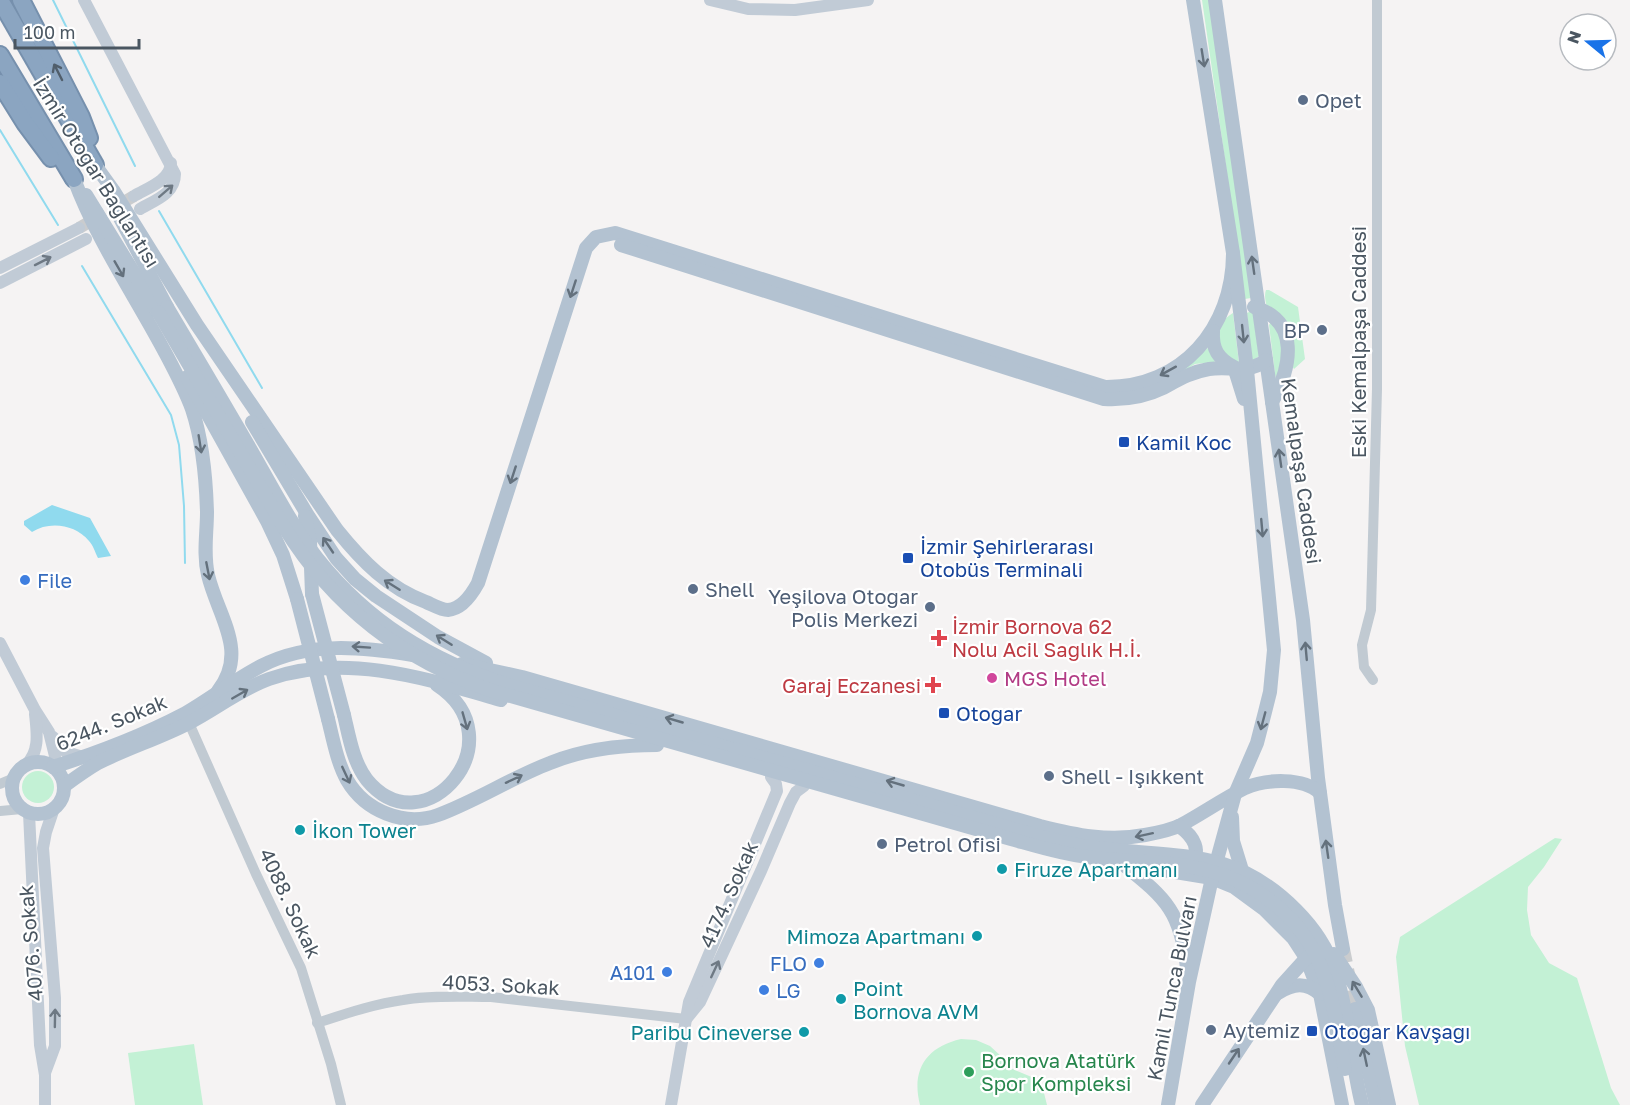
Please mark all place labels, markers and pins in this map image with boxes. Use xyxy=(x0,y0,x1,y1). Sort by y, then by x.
place label: Opet xyxy=(1315,88,1362,112)
marker: Opet xyxy=(1296,93,1310,107)
place label: BP xyxy=(1284,318,1310,342)
marker: BP xyxy=(1315,323,1329,337)
place label: Kamil Koc xyxy=(1136,430,1232,454)
marker: Kamil Koc xyxy=(1117,435,1131,449)
place label: İzmir Şehirlerarası Otobüs Terminali xyxy=(920,534,1094,581)
marker: İzmir Şehirlerarası Otobüs Terminali xyxy=(901,551,915,565)
place label: File xyxy=(37,568,72,592)
marker: File xyxy=(18,573,32,587)
place label: Shell xyxy=(705,577,755,601)
marker: Shell xyxy=(686,582,700,596)
place label: Yeşilova Otogar Polis Merkezi xyxy=(768,584,918,631)
marker: Yeşilova Otogar Polis Merkezi xyxy=(923,600,937,614)
place label: İzmir Bornova 62 Nolu Acil Sağlık H.İ. xyxy=(952,614,1142,661)
marker: İzmir Bornova 62 Nolu Acil Sağlık H.İ. xyxy=(930,629,948,647)
place label: MGS Hotel xyxy=(1004,666,1106,690)
marker: MGS Hotel xyxy=(985,671,999,685)
place label: Garaj Eczanesi xyxy=(782,673,921,697)
marker: Garaj Eczanesi xyxy=(926,678,940,692)
place label: Otogar xyxy=(956,701,1022,725)
marker: Otogar xyxy=(937,706,951,720)
place label: Shell - Işıkkent xyxy=(1061,764,1204,788)
marker: Shell - Işıkkent xyxy=(1042,769,1056,783)
place label: İkon Tower xyxy=(312,818,416,842)
marker: İkon Tower xyxy=(293,823,307,837)
place label: Petrol Ofisi xyxy=(894,832,1001,856)
marker: Petrol Ofisi xyxy=(875,837,889,851)
place label: Firuze Apartmanı xyxy=(1014,857,1178,881)
marker: Firuze Apartmanı xyxy=(995,862,1009,876)
place label: Mimoza Apartmanı xyxy=(786,924,965,948)
marker: Mimoza Apartmanı xyxy=(970,929,984,943)
place label: FLO xyxy=(770,951,807,975)
marker: FLO xyxy=(812,956,826,970)
place label: A101 xyxy=(610,960,655,984)
marker: A101 xyxy=(660,965,674,979)
place label: Point Bornova AVM xyxy=(853,976,979,1023)
place label: LG xyxy=(776,978,801,1002)
marker: LG xyxy=(757,983,771,997)
marker: Point Bornova AVM xyxy=(834,992,848,1006)
place label: Aytemiz xyxy=(1223,1018,1300,1042)
place label: Otogar Kavşağı xyxy=(1324,1019,1470,1043)
place label: Paribu Cineverse xyxy=(630,1020,792,1044)
marker: Aytemiz xyxy=(1204,1023,1218,1037)
marker: Otogar Kavşağı xyxy=(1305,1024,1319,1038)
marker: Paribu Cineverse xyxy=(797,1025,811,1039)
place label: Bornova Atatürk Spor Kompleksi xyxy=(981,1048,1136,1095)
marker: Bornova Atatürk Spor Kompleksi xyxy=(962,1065,976,1079)

